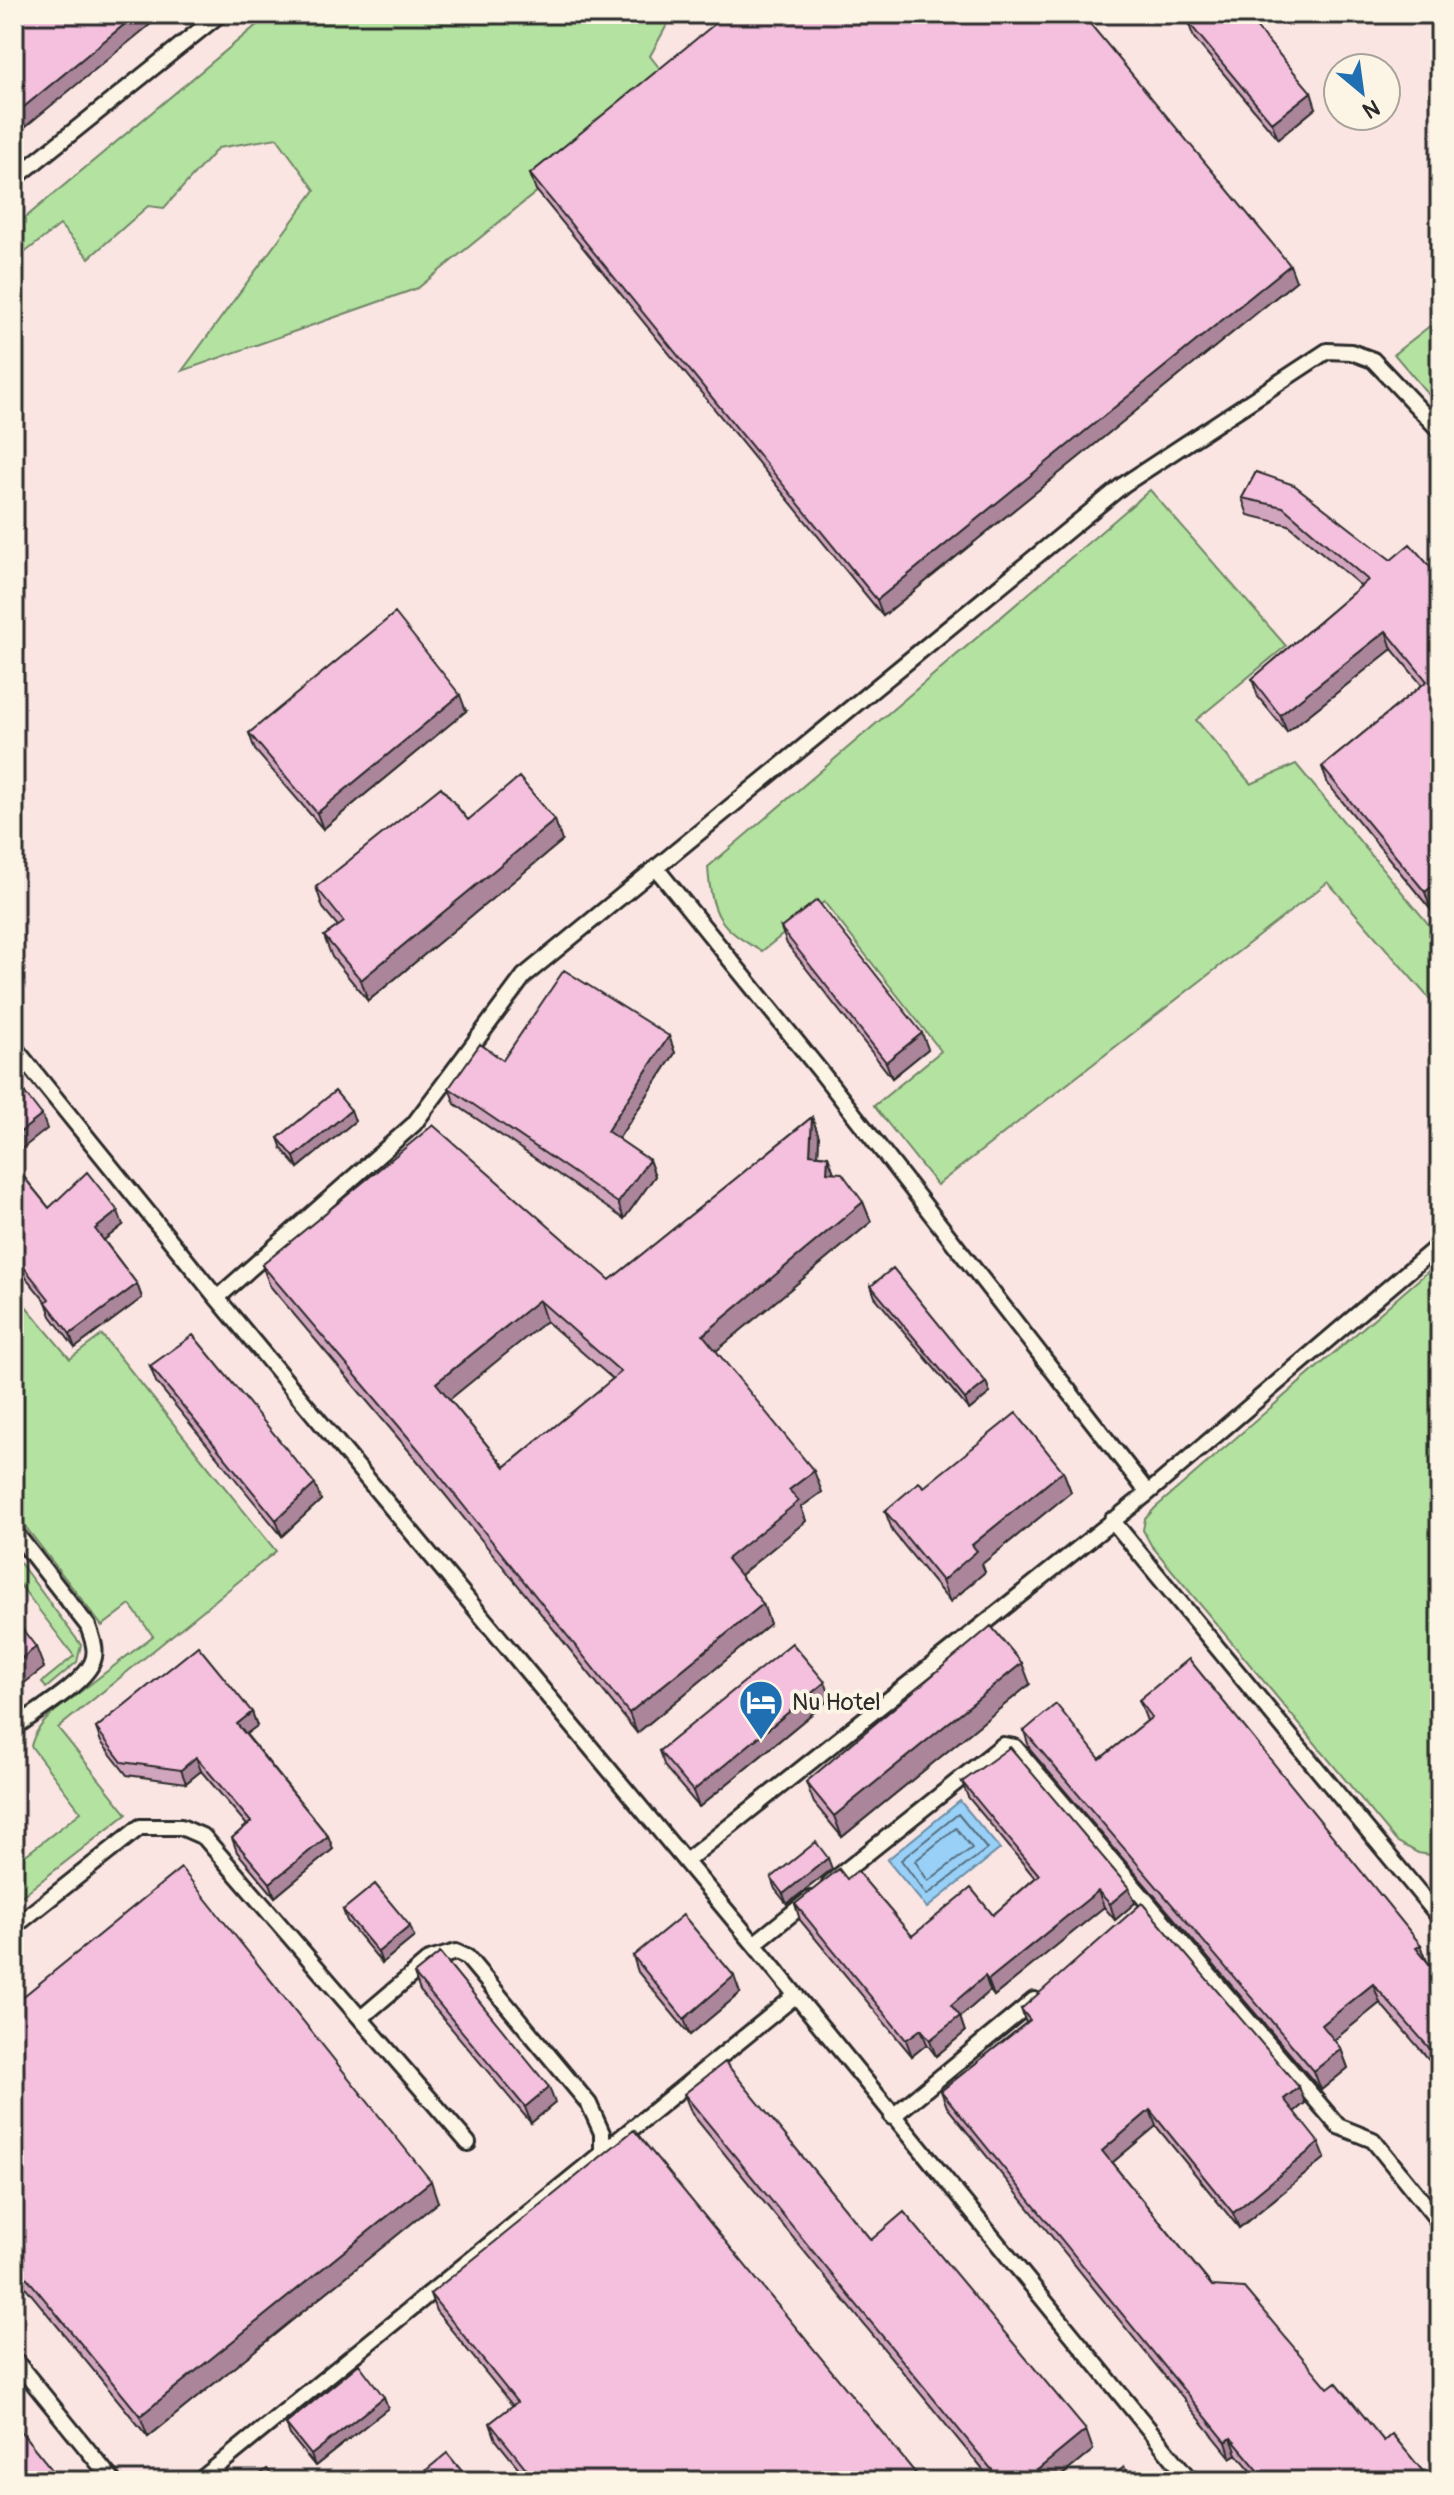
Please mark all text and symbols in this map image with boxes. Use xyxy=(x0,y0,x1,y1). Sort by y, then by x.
north arrow xyxy=(1322,52,1402,132)
text: N xyxy=(1358,93,1385,125)
hotel icon: Nu Hotel xyxy=(737,1678,785,1741)
place label: Nu Hotel xyxy=(792,1688,881,1717)

